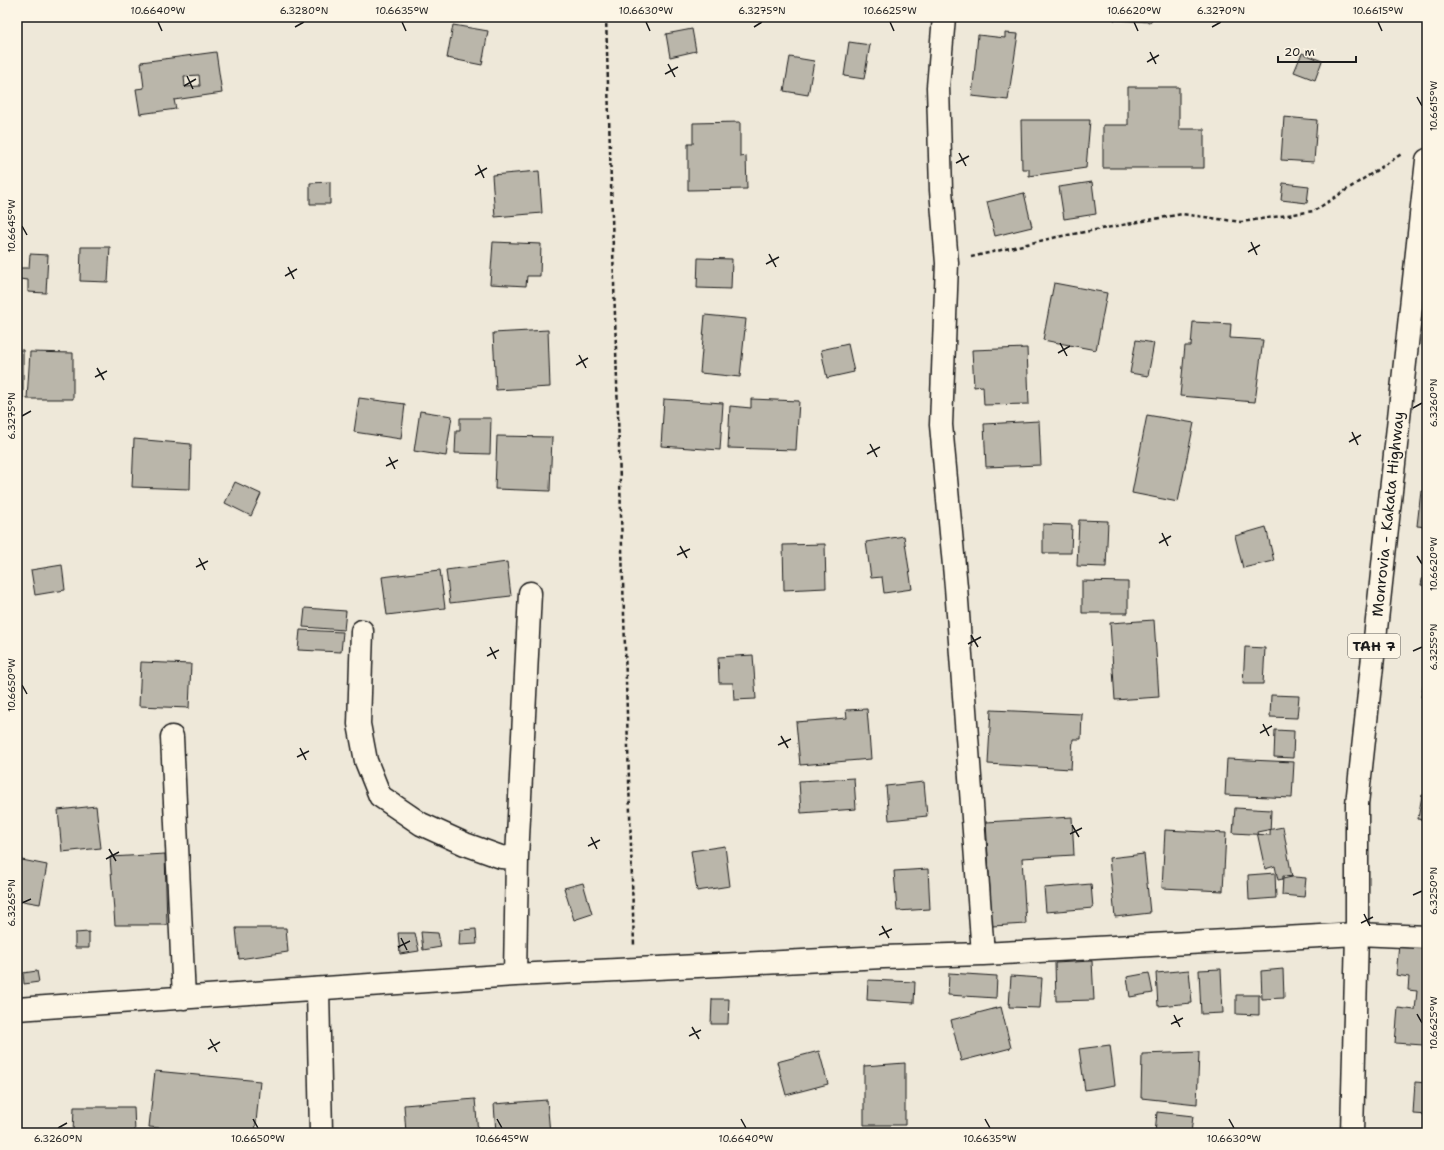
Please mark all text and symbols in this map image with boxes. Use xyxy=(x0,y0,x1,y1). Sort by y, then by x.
text: 10.6640°W xyxy=(131,4,186,17)
text: 6.3280°N xyxy=(280,4,328,17)
text: 10.6635°W xyxy=(375,4,429,17)
text: 10.6630°W xyxy=(619,4,674,17)
text: 6.3275°N xyxy=(738,4,786,17)
text: 10.6625°W xyxy=(863,4,917,17)
text: 10.6620°W xyxy=(1107,4,1162,17)
text: 6.3270°N xyxy=(1197,4,1245,17)
text: 10.6615°W xyxy=(1353,4,1404,17)
scale bar xyxy=(1278,38,1356,64)
text: 20 m xyxy=(1284,44,1315,60)
text: 10.6615°W xyxy=(1427,80,1440,131)
text: 10.6645°W xyxy=(5,199,18,253)
text: 6.3260°N xyxy=(1427,379,1440,427)
text: 6.3275°N xyxy=(5,392,18,440)
street label: Monrovia - Kakata Highway xyxy=(1367,410,1409,618)
text: 10.6620°W xyxy=(1427,536,1440,591)
text: 6.3255°N xyxy=(1427,624,1440,670)
road number: TAH 7 xyxy=(1348,634,1400,658)
text: 10.6650°W xyxy=(5,658,18,712)
text: 6.3250°N xyxy=(1427,867,1440,915)
text: 6.3265°N xyxy=(5,879,18,927)
text: 10.6625°W xyxy=(1427,996,1440,1050)
text: 6.3260°N xyxy=(34,1132,82,1145)
text: 10.6650°W xyxy=(231,1132,285,1145)
text: 10.6645°W xyxy=(475,1132,529,1145)
text: 10.6640°W xyxy=(719,1132,774,1145)
text: 10.6635°W xyxy=(963,1132,1017,1145)
text: 10.6630°W xyxy=(1207,1132,1262,1145)

